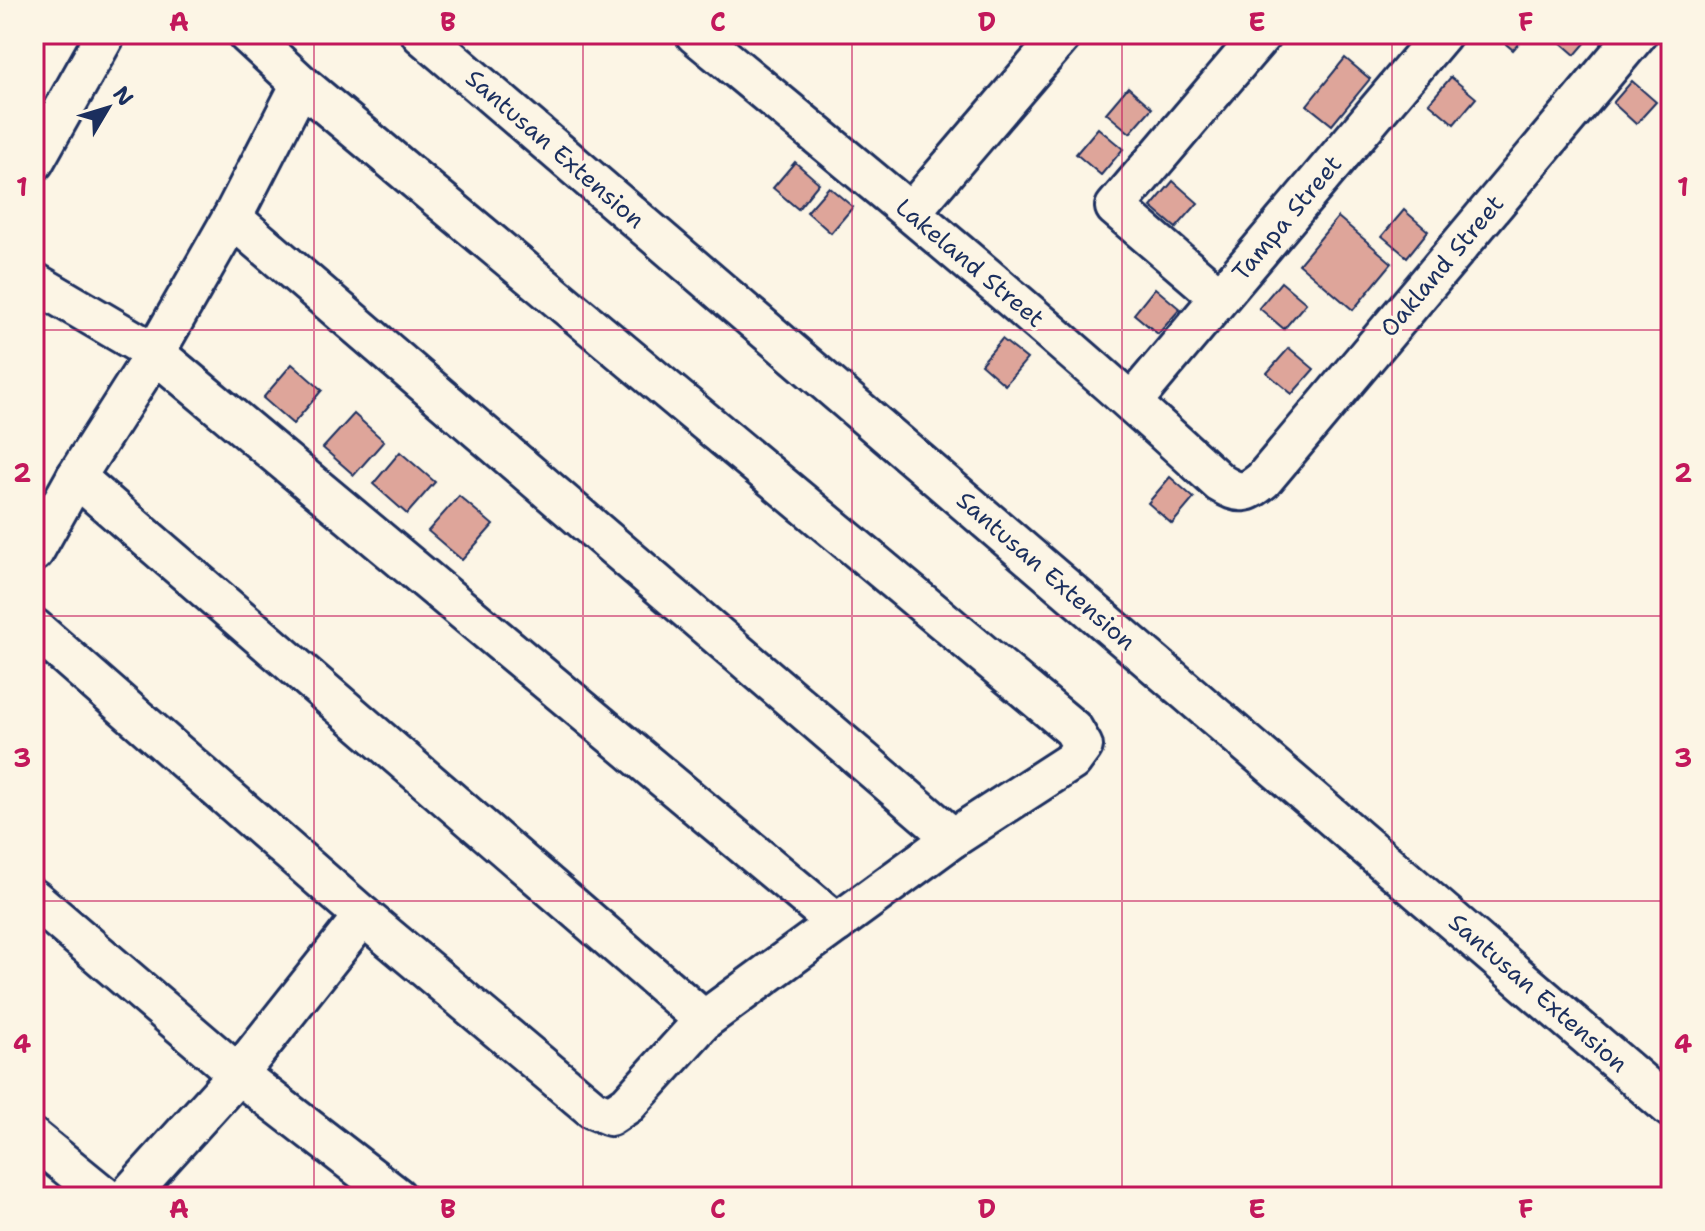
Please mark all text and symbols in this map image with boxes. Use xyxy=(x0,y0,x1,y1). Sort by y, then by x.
text: A xyxy=(169,4,189,39)
text: B xyxy=(440,4,456,39)
text: C xyxy=(710,4,726,39)
text: D xyxy=(978,4,996,39)
text: E xyxy=(1248,4,1266,39)
text: F xyxy=(1518,4,1534,39)
street label: Santusan Extension xyxy=(459,62,651,236)
north arrow xyxy=(68,68,148,148)
text: N xyxy=(107,80,140,112)
street label: Tampa Street xyxy=(1225,148,1349,288)
text: 1 xyxy=(16,169,28,204)
text: 1 xyxy=(1677,169,1689,204)
street label: Oakland Street xyxy=(1373,188,1511,344)
street label: Lakeland Street xyxy=(889,191,1051,335)
text: 2 xyxy=(13,455,31,490)
text: 2 xyxy=(1674,455,1692,490)
street label: Santusan Extension xyxy=(950,484,1142,658)
text: 3 xyxy=(13,740,31,775)
text: 3 xyxy=(1674,740,1692,775)
street label: Santusan Extension xyxy=(1442,906,1634,1080)
text: 4 xyxy=(13,1026,31,1061)
text: 4 xyxy=(1674,1026,1692,1061)
text: A xyxy=(169,1191,189,1226)
text: B xyxy=(440,1191,456,1226)
text: C xyxy=(710,1191,726,1226)
text: D xyxy=(978,1191,996,1226)
text: E xyxy=(1248,1191,1266,1226)
text: F xyxy=(1518,1191,1534,1226)

